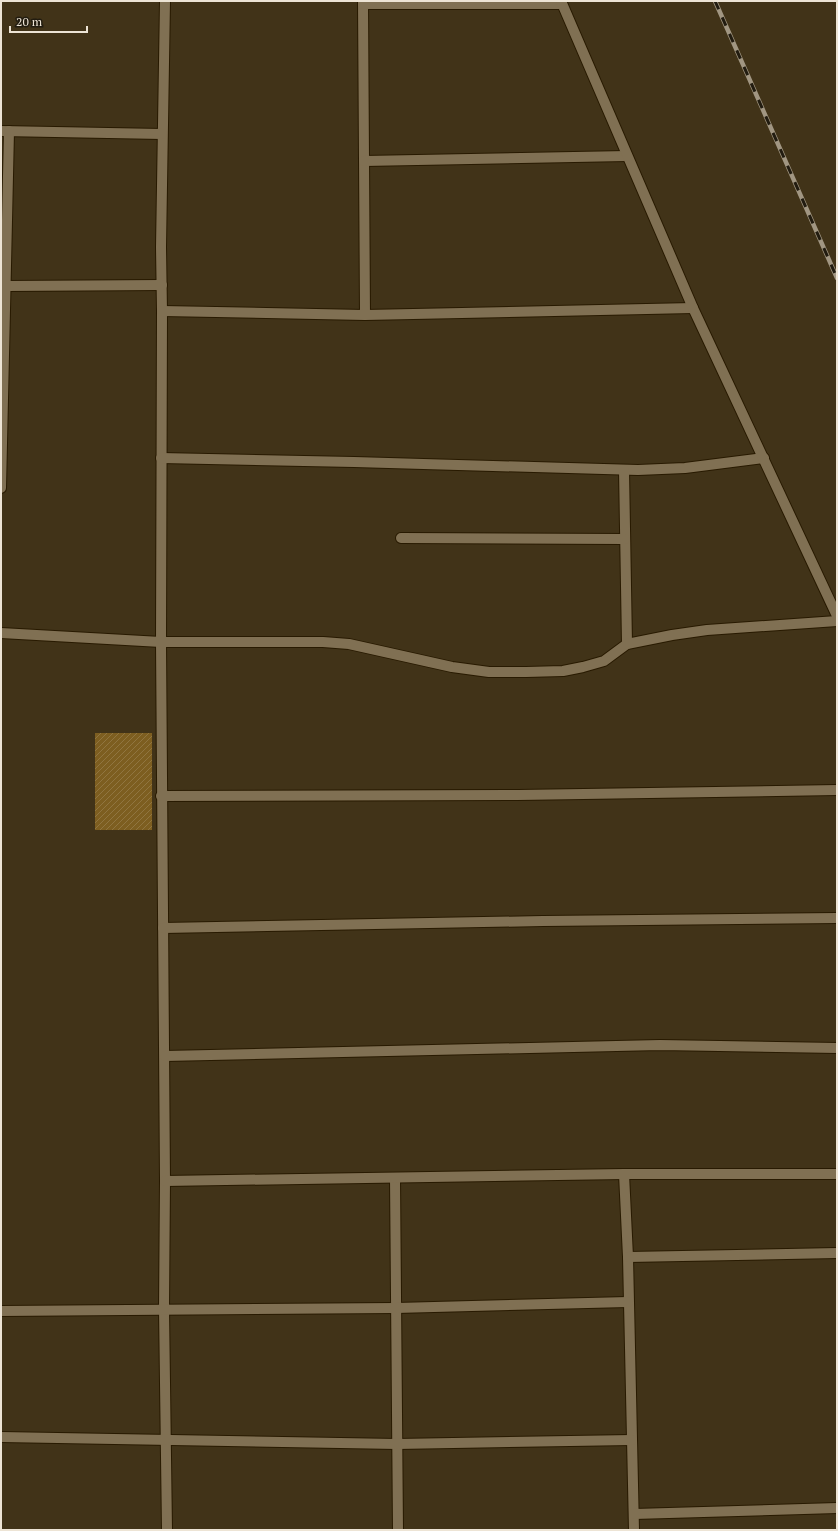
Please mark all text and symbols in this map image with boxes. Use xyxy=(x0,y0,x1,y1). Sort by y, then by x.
scale bar xyxy=(10,8,87,34)
text: 20 m xyxy=(16,14,43,29)

